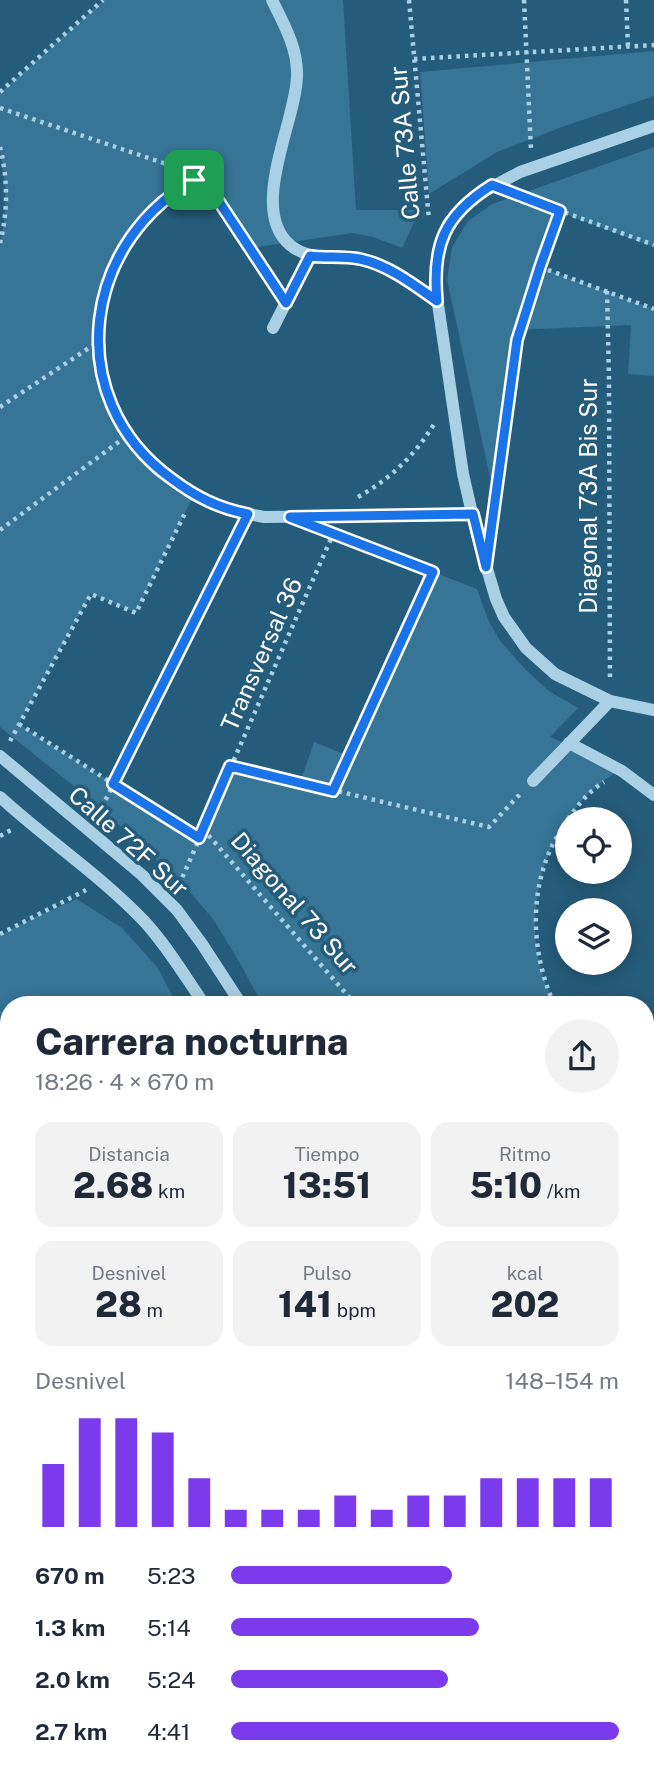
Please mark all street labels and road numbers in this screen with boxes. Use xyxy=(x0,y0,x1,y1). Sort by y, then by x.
street label: Calle 73A Sur xyxy=(383,65,425,221)
street label: Diagonal 73A Bis Sur xyxy=(574,378,602,614)
street label: Transversal 36 xyxy=(215,573,307,735)
street label: Calle 72F Sur xyxy=(64,780,194,902)
street label: Diagonal 73 Sur xyxy=(226,826,364,980)

